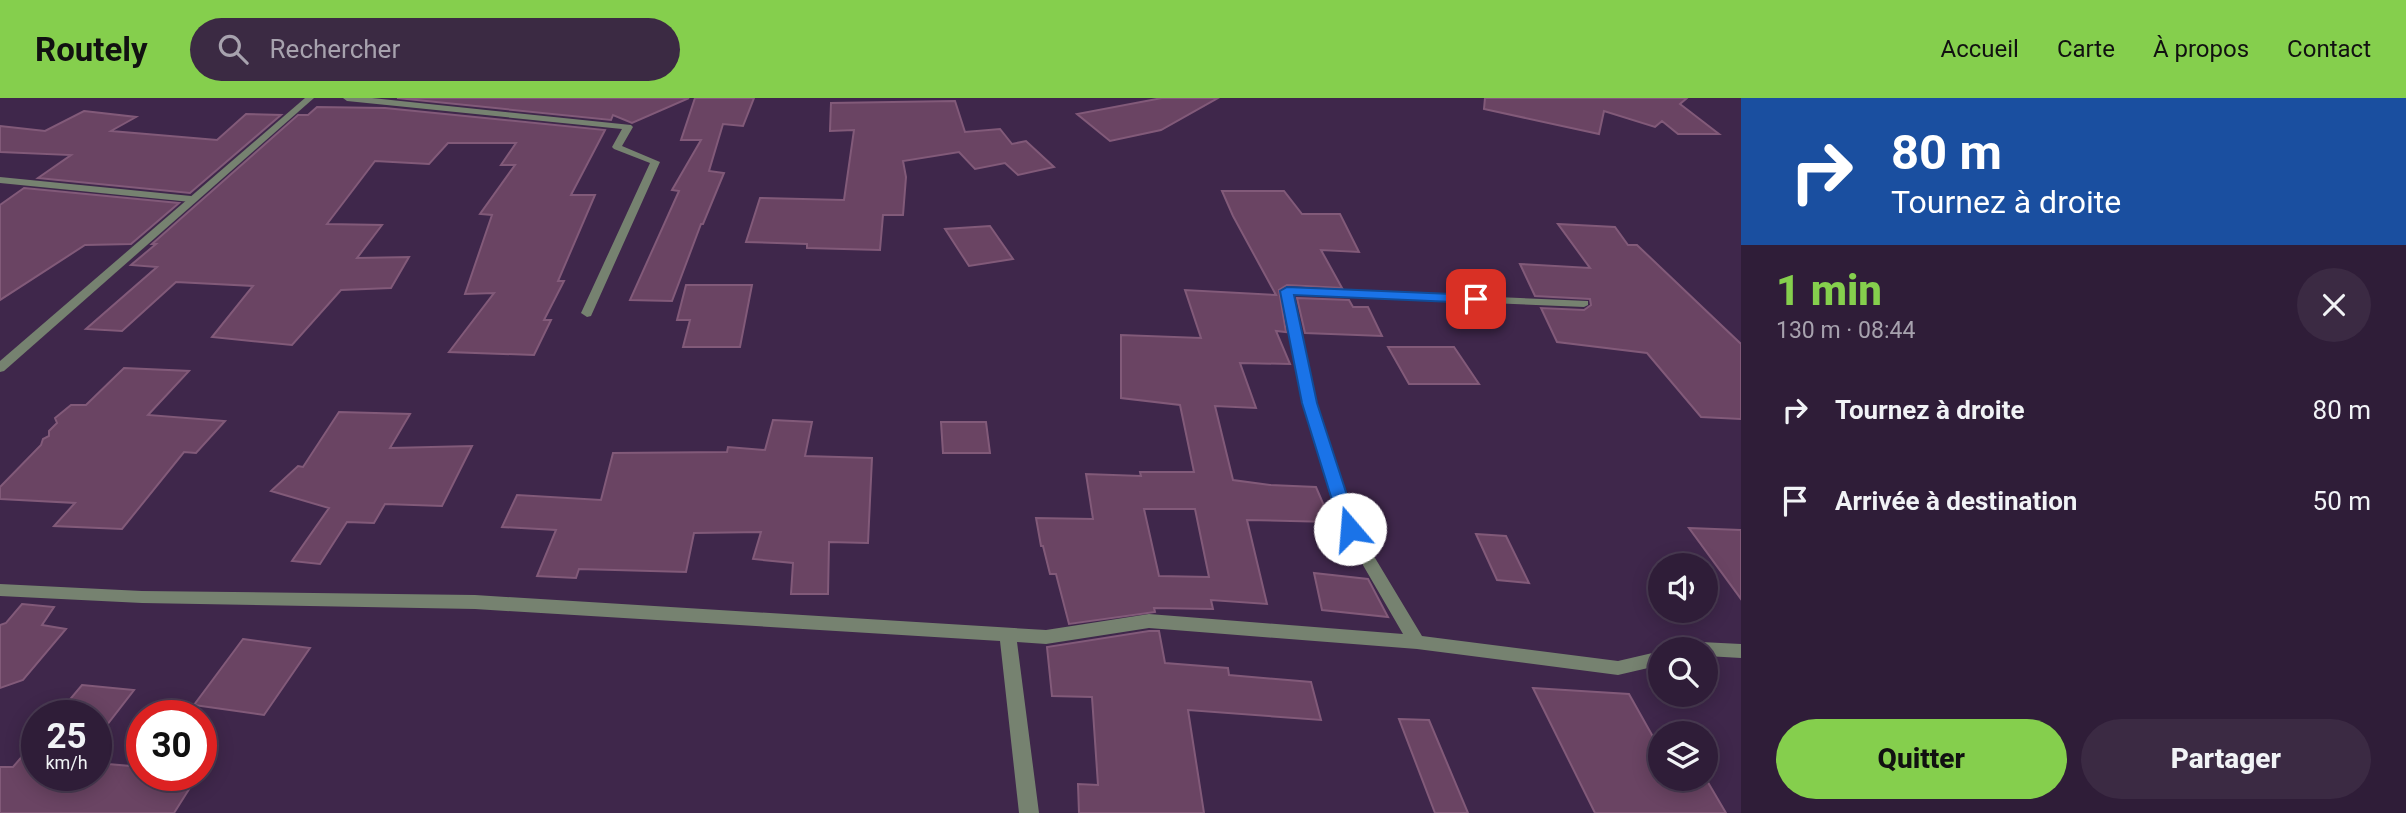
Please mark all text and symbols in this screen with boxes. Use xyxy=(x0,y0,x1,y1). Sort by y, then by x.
search box xyxy=(190,18,680,81)
text: Routely xyxy=(35,30,148,69)
icon: search xyxy=(214,30,252,68)
text: Rechercher xyxy=(270,34,400,64)
text: Accueil xyxy=(1940,35,2019,63)
text: Carte xyxy=(2057,35,2115,63)
text: À propos xyxy=(2153,35,2249,63)
text: Contact xyxy=(2287,35,2371,63)
text: 80 m xyxy=(1891,124,2002,181)
icon: right xyxy=(1776,126,1867,217)
text: Tournez à droite xyxy=(1891,183,2121,221)
text: 1 min xyxy=(1776,266,1882,315)
button: close xyxy=(2297,268,2371,342)
pin xyxy=(1446,269,1506,329)
icon: arrive xyxy=(1457,280,1495,318)
text: 130 m · 08:44 xyxy=(1776,317,1915,344)
icon: right xyxy=(1776,391,1814,429)
text: Tournez à droite xyxy=(1835,395,2025,425)
text: 80 m xyxy=(2313,395,2371,425)
icon: arrive xyxy=(1776,482,1814,520)
text: Arrivée à destination xyxy=(1835,486,2077,516)
text: 50 m xyxy=(2313,486,2371,516)
position arrow xyxy=(1313,492,1387,566)
map controls xyxy=(1648,553,1718,791)
button: sound xyxy=(1648,553,1718,623)
button: search xyxy=(1648,637,1718,707)
speed limit sign: 30 xyxy=(126,700,217,791)
text: 25 xyxy=(46,716,87,757)
button: Quitter xyxy=(1776,719,2067,799)
button: Partager xyxy=(2081,719,2371,799)
button: layers xyxy=(1648,721,1718,791)
text: km/h xyxy=(45,752,88,773)

